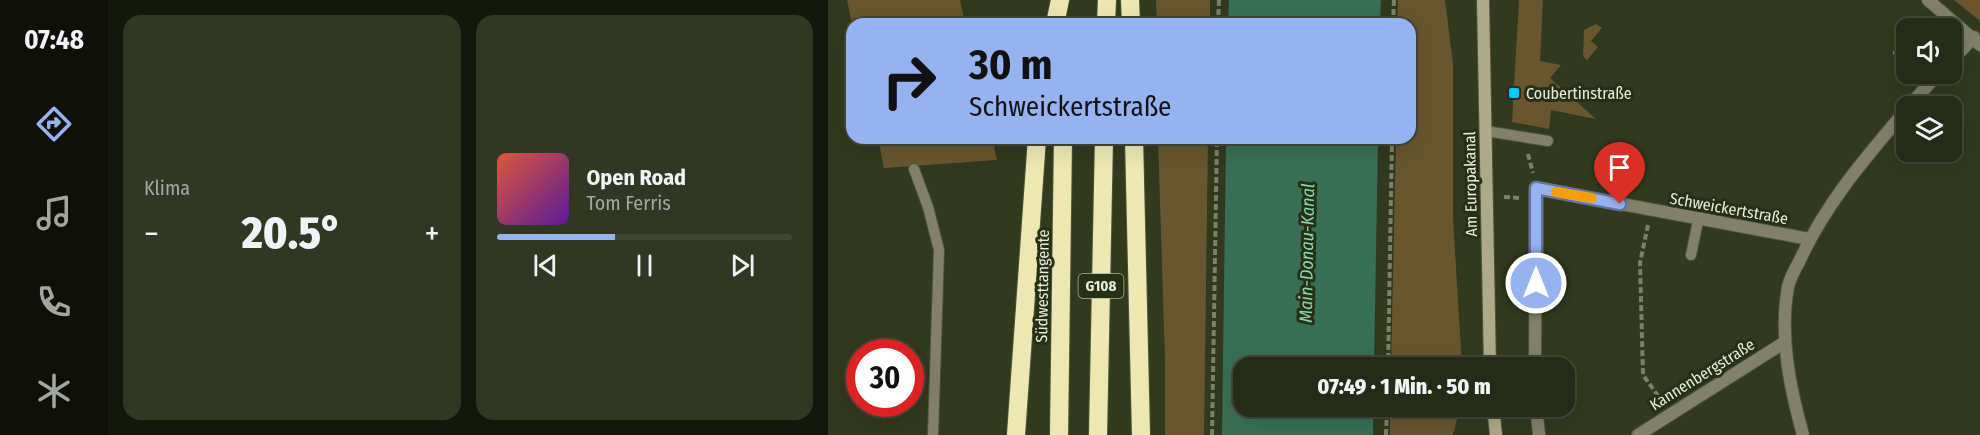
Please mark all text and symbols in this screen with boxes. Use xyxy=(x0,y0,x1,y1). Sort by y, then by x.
map controls xyxy=(1896,18,1962,162)
button: sound xyxy=(1896,18,1962,84)
text: 07:48 xyxy=(24,24,84,56)
text: 30 m xyxy=(969,40,1053,90)
icon: right xyxy=(870,42,948,120)
place label: Coubertinstraße xyxy=(1526,84,1632,103)
marker: Coubertinstraße xyxy=(1507,86,1521,100)
text: Schweickertstraße xyxy=(969,91,1171,123)
button: layers xyxy=(1896,96,1962,162)
icon: directions xyxy=(33,103,75,145)
street label: Am Europakanal xyxy=(1460,131,1481,237)
pin xyxy=(1594,142,1645,204)
icon: arrive xyxy=(1603,151,1636,184)
text: Open Road xyxy=(587,164,686,191)
text: Klima xyxy=(144,176,190,200)
water label: Main-Donau-Kanal xyxy=(1295,183,1319,323)
street label: Schweickertstraße xyxy=(1668,189,1790,228)
text: Tom Ferris xyxy=(587,191,671,215)
icon: music xyxy=(33,192,75,234)
text: 20.5° xyxy=(242,206,342,260)
text: − xyxy=(144,214,159,254)
text: + xyxy=(424,214,440,254)
street label: Südwesttangente xyxy=(1032,229,1053,343)
icon: previous xyxy=(529,249,562,282)
icon: pause xyxy=(628,249,661,282)
icon: next xyxy=(726,249,759,282)
position arrow xyxy=(1504,251,1568,315)
road number: G108 xyxy=(1078,274,1124,298)
icon: phone xyxy=(33,281,75,323)
street label: Kannenbergstraße xyxy=(1646,335,1758,414)
speed limit sign: 30 xyxy=(846,339,924,417)
icon: climate xyxy=(33,370,75,412)
text: 07:49 · 1 Min. · 50 m xyxy=(1317,373,1491,400)

